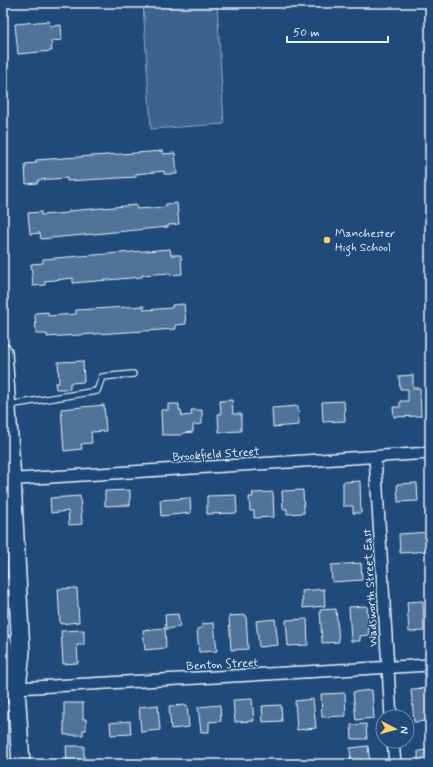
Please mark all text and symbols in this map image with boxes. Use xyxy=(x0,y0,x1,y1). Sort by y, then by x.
scale bar xyxy=(287,18,388,44)
text: 50 m xyxy=(293,25,320,41)
place label: Manchester High School xyxy=(335,226,395,257)
marker: Manchester High School xyxy=(322,235,332,245)
street label: Brookfield Street xyxy=(172,444,261,466)
street label: Wadsworth Street East xyxy=(360,528,382,647)
street label: Benton Street xyxy=(186,655,259,675)
north arrow xyxy=(375,709,415,749)
text: N xyxy=(397,726,411,734)

